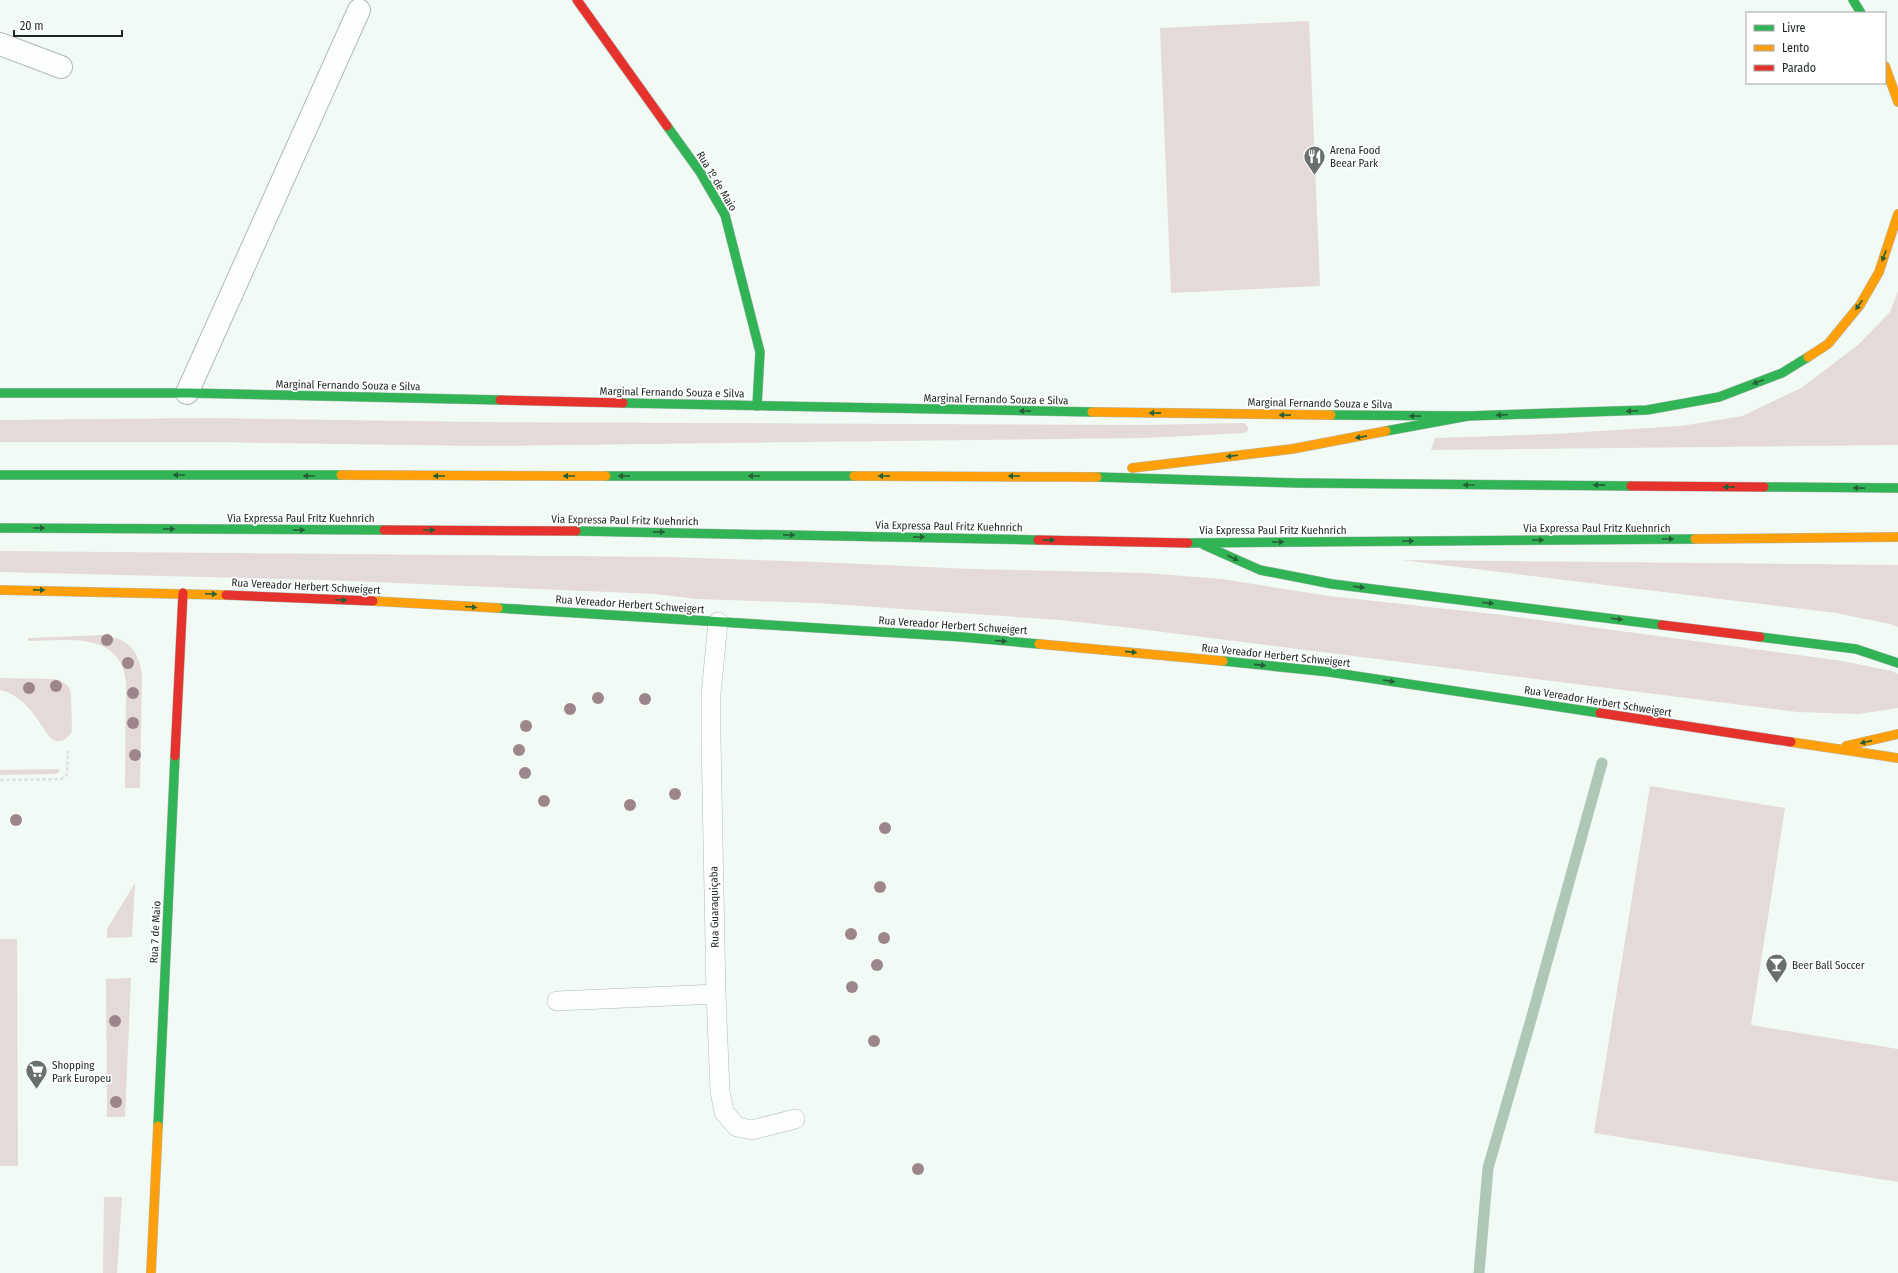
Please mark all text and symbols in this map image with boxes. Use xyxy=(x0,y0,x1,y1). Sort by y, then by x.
scale bar xyxy=(14,12,122,38)
legend xyxy=(1746,12,1886,84)
text: 20 m xyxy=(20,19,44,33)
text: Livre xyxy=(1782,21,1806,35)
text: Lento xyxy=(1782,41,1809,55)
text: Parado xyxy=(1782,61,1816,75)
restaurant icon: Arena Food Beear Park xyxy=(1302,143,1328,176)
place label: Arena Food Beear Park xyxy=(1330,144,1380,170)
street label: Rua 1º de Maio xyxy=(694,149,740,214)
one-way arrow xyxy=(1881,251,1887,263)
one-way arrow xyxy=(1855,300,1863,310)
street label: Marginal Fernando Souza e Silva xyxy=(276,378,420,393)
one-way arrow xyxy=(1752,380,1764,386)
street label: Marginal Fernando Souza e Silva xyxy=(600,385,744,400)
street label: Marginal Fernando Souza e Silva xyxy=(924,392,1068,407)
street label: Marginal Fernando Souza e Silva xyxy=(1248,396,1392,411)
one-way arrow xyxy=(1626,407,1638,414)
one-way arrow xyxy=(1018,408,1031,414)
one-way arrow xyxy=(1148,410,1161,416)
one-way arrow xyxy=(1279,411,1291,418)
one-way arrow xyxy=(1496,412,1508,419)
one-way arrow xyxy=(1408,413,1421,419)
one-way arrow xyxy=(1355,434,1367,440)
one-way arrow xyxy=(1226,453,1238,459)
one-way arrow xyxy=(172,472,185,478)
one-way arrow xyxy=(302,473,315,479)
one-way arrow xyxy=(432,473,445,479)
one-way arrow xyxy=(562,473,575,479)
one-way arrow xyxy=(617,473,630,479)
one-way arrow xyxy=(747,473,760,479)
one-way arrow xyxy=(877,473,890,479)
one-way arrow xyxy=(1007,473,1020,479)
one-way arrow xyxy=(1463,481,1475,488)
one-way arrow xyxy=(1593,482,1605,489)
one-way arrow xyxy=(1722,484,1735,490)
one-way arrow xyxy=(1852,485,1865,491)
street label: Via Expressa Paul Fritz Kuehnrich xyxy=(227,512,375,525)
street label: Via Expressa Paul Fritz Kuehnrich xyxy=(551,513,699,528)
street label: Via Expressa Paul Fritz Kuehnrich xyxy=(875,519,1023,534)
street label: Via Expressa Paul Fritz Kuehnrich xyxy=(1523,522,1671,535)
street label: Via Expressa Paul Fritz Kuehnrich xyxy=(1199,524,1347,537)
one-way arrow xyxy=(33,525,46,531)
one-way arrow xyxy=(163,526,176,532)
one-way arrow xyxy=(293,527,306,533)
one-way arrow xyxy=(423,527,436,533)
one-way arrow xyxy=(653,529,666,535)
one-way arrow xyxy=(783,531,795,538)
one-way arrow xyxy=(913,534,926,540)
one-way arrow xyxy=(1043,536,1055,543)
one-way arrow xyxy=(1662,536,1675,542)
one-way arrow xyxy=(1532,537,1545,543)
one-way arrow xyxy=(1402,538,1415,544)
one-way arrow xyxy=(1272,539,1285,545)
one-way arrow xyxy=(1227,555,1239,561)
street label: Rua Vereador Herbert Schweigert xyxy=(231,576,381,597)
one-way arrow xyxy=(1353,584,1365,590)
one-way arrow xyxy=(33,587,45,594)
one-way arrow xyxy=(205,591,217,598)
street label: Rua Vereador Herbert Schweigert xyxy=(555,593,705,616)
one-way arrow xyxy=(335,597,348,603)
one-way arrow xyxy=(1482,600,1494,606)
one-way arrow xyxy=(465,603,477,610)
street label: Rua Vereador Herbert Schweigert xyxy=(878,614,1028,637)
one-way arrow xyxy=(1611,616,1623,622)
one-way arrow xyxy=(995,637,1007,644)
street label: Rua Vereador Herbert Schweigert xyxy=(1201,641,1351,670)
one-way arrow xyxy=(1125,648,1137,655)
one-way arrow xyxy=(1254,661,1266,668)
one-way arrow xyxy=(1383,678,1395,684)
street label: Rua Vereador Herbert Schweigert xyxy=(1523,683,1673,720)
one-way arrow xyxy=(1860,739,1873,745)
street label: Rua Guaraquiçaba xyxy=(707,866,722,948)
street label: Rua 7 de Maio xyxy=(147,900,164,964)
bar icon: Beer Ball Soccer xyxy=(1763,952,1789,985)
place label: Beer Ball Soccer xyxy=(1792,959,1865,972)
supermarket icon: Shopping Park Europeu xyxy=(24,1058,50,1091)
place label: Shopping Park Europeu xyxy=(52,1059,111,1085)

